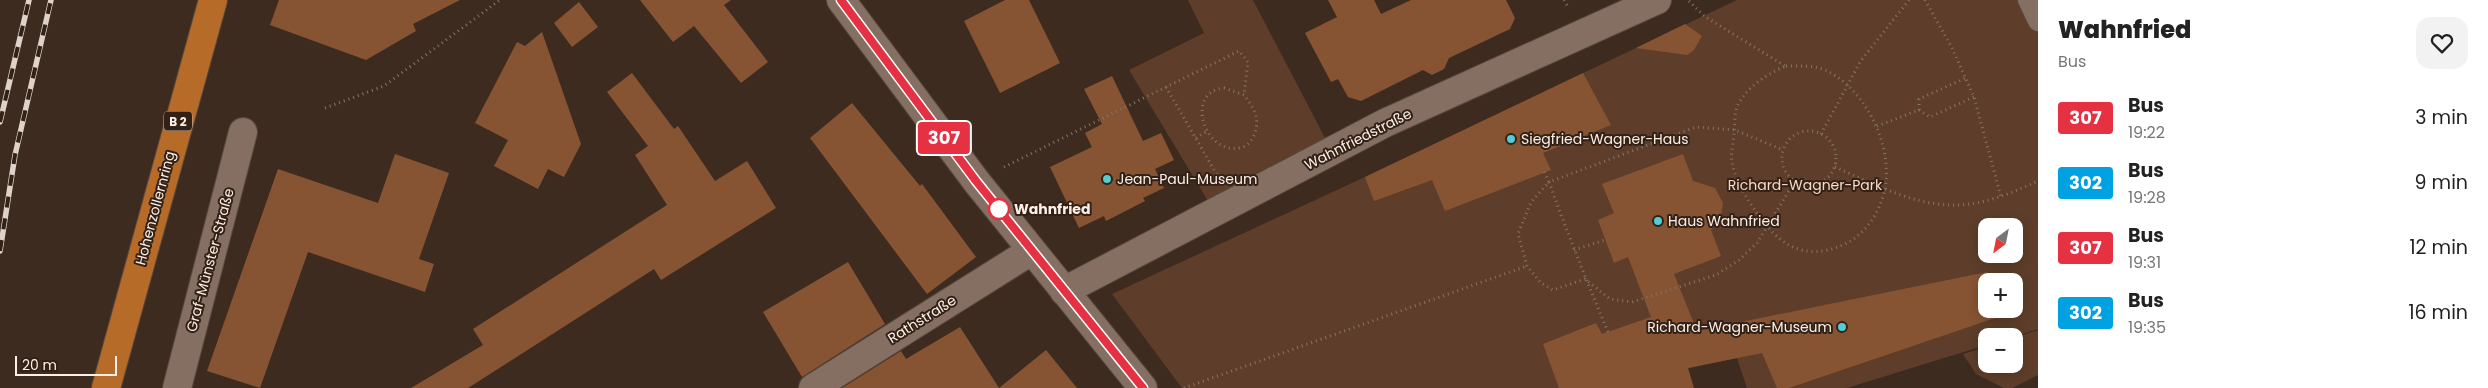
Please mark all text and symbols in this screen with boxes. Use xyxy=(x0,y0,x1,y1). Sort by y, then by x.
text: Wahnfried xyxy=(2058,13,2191,46)
button: heart xyxy=(2416,17,2468,69)
text: Bus xyxy=(2058,50,2086,73)
text: Bus xyxy=(2128,92,2164,119)
street label: Wahnfriedstraße xyxy=(1301,103,1415,175)
text: 3 min xyxy=(2415,104,2468,131)
text: 307 xyxy=(2069,105,2102,130)
road number: B 2 xyxy=(164,112,192,130)
text: 19:22 xyxy=(2128,121,2165,144)
line badge: 307 xyxy=(915,122,973,154)
text: 307 xyxy=(928,125,960,150)
place label: Siegfried-Wagner-Haus xyxy=(1521,129,1689,149)
marker: Siegfried-Wagner-Haus xyxy=(1505,133,1517,145)
street label: Hohenzollernring xyxy=(130,149,180,267)
text: Bus xyxy=(2128,157,2164,184)
place label: Jean-Paul-Museum xyxy=(1117,169,1257,189)
text: 9 min xyxy=(2415,169,2468,196)
text: 302 xyxy=(2069,170,2102,195)
marker: Jean-Paul-Museum xyxy=(1101,173,1113,185)
park label: Richard-Wagner-Park xyxy=(1728,175,1883,195)
street label: Graf-Münster-Straße xyxy=(181,186,239,334)
text: 19:28 xyxy=(2128,186,2166,209)
marker: Wahnfried xyxy=(988,198,1010,220)
place label: Wahnfried xyxy=(1014,199,1090,219)
place label: Haus Wahnfried xyxy=(1668,211,1780,231)
marker: Haus Wahnfried xyxy=(1652,215,1664,227)
north arrow xyxy=(1978,218,2022,262)
map controls xyxy=(1978,218,2023,373)
text: Bus xyxy=(2128,222,2164,249)
text: 12 min xyxy=(2410,234,2468,261)
text: 307 xyxy=(2069,235,2102,260)
text: 19:31 xyxy=(2128,251,2161,274)
button: + xyxy=(1978,273,2023,318)
text: Bus xyxy=(2128,287,2164,314)
street label: Rathstraße xyxy=(884,290,960,348)
text: 16 min xyxy=(2408,299,2468,326)
text: 302 xyxy=(2069,300,2102,325)
text: 19:35 xyxy=(2128,316,2166,339)
place label: Richard-Wagner-Museum xyxy=(1647,317,1832,337)
marker: Richard-Wagner-Museum xyxy=(1836,321,1848,333)
button: − xyxy=(1978,328,2023,373)
scale bar xyxy=(15,353,118,376)
text: 20 m xyxy=(22,355,57,375)

